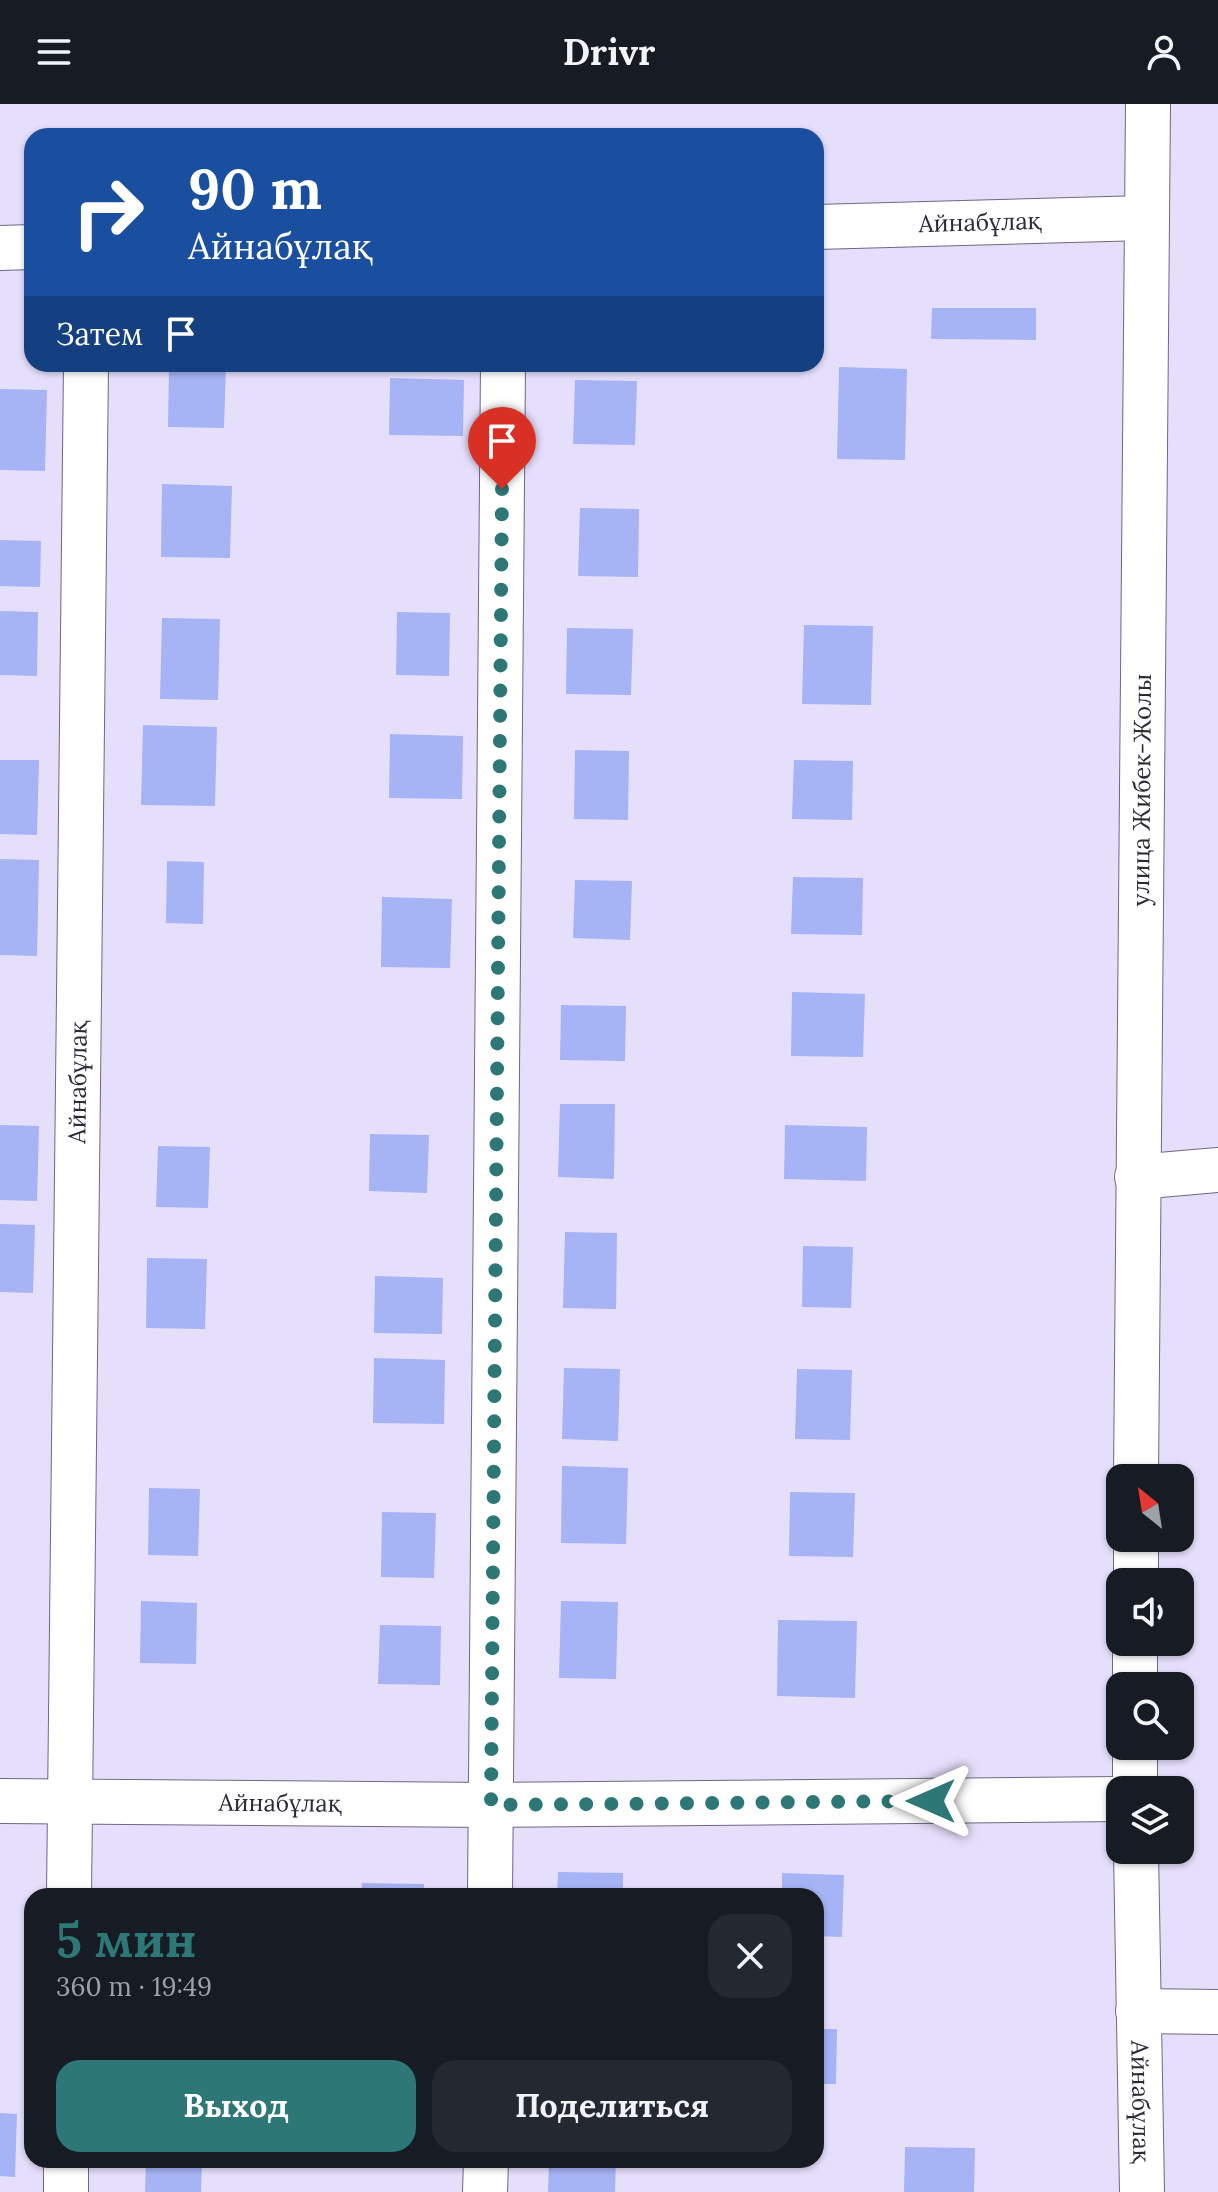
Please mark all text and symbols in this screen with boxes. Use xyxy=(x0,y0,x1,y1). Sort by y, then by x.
text: Drivr xyxy=(563,29,655,75)
icon: menu xyxy=(32,30,76,74)
icon: person xyxy=(1142,30,1186,74)
text: 90 m xyxy=(188,153,322,224)
icon: right xyxy=(56,160,160,264)
street label: Айнабұлақ xyxy=(917,205,1042,239)
text: Айнабұлақ xyxy=(188,223,372,269)
icon: arrive xyxy=(159,312,203,356)
text: Затем xyxy=(56,315,143,353)
pin xyxy=(468,407,536,489)
icon: arrive xyxy=(480,419,524,463)
street label: улица Жибек-Жолы xyxy=(1125,674,1158,906)
street label: Айнабұлақ xyxy=(61,1020,94,1145)
north arrow xyxy=(1106,1464,1194,1552)
map controls xyxy=(1106,1464,1194,1864)
button: sound xyxy=(1106,1568,1194,1656)
button: search xyxy=(1106,1672,1194,1760)
position arrow xyxy=(889,1759,973,1843)
button: layers xyxy=(1106,1776,1194,1864)
street label: Айнабұлақ xyxy=(217,1787,342,1819)
text: 5 мин xyxy=(56,1909,197,1970)
button: close xyxy=(708,1914,792,1998)
text: 360 m · 19:49 xyxy=(56,1970,212,2003)
street label: Айнабұлақ xyxy=(1124,2039,1158,2164)
button: Выход xyxy=(56,2060,416,2152)
button: Поделиться xyxy=(432,2060,792,2152)

